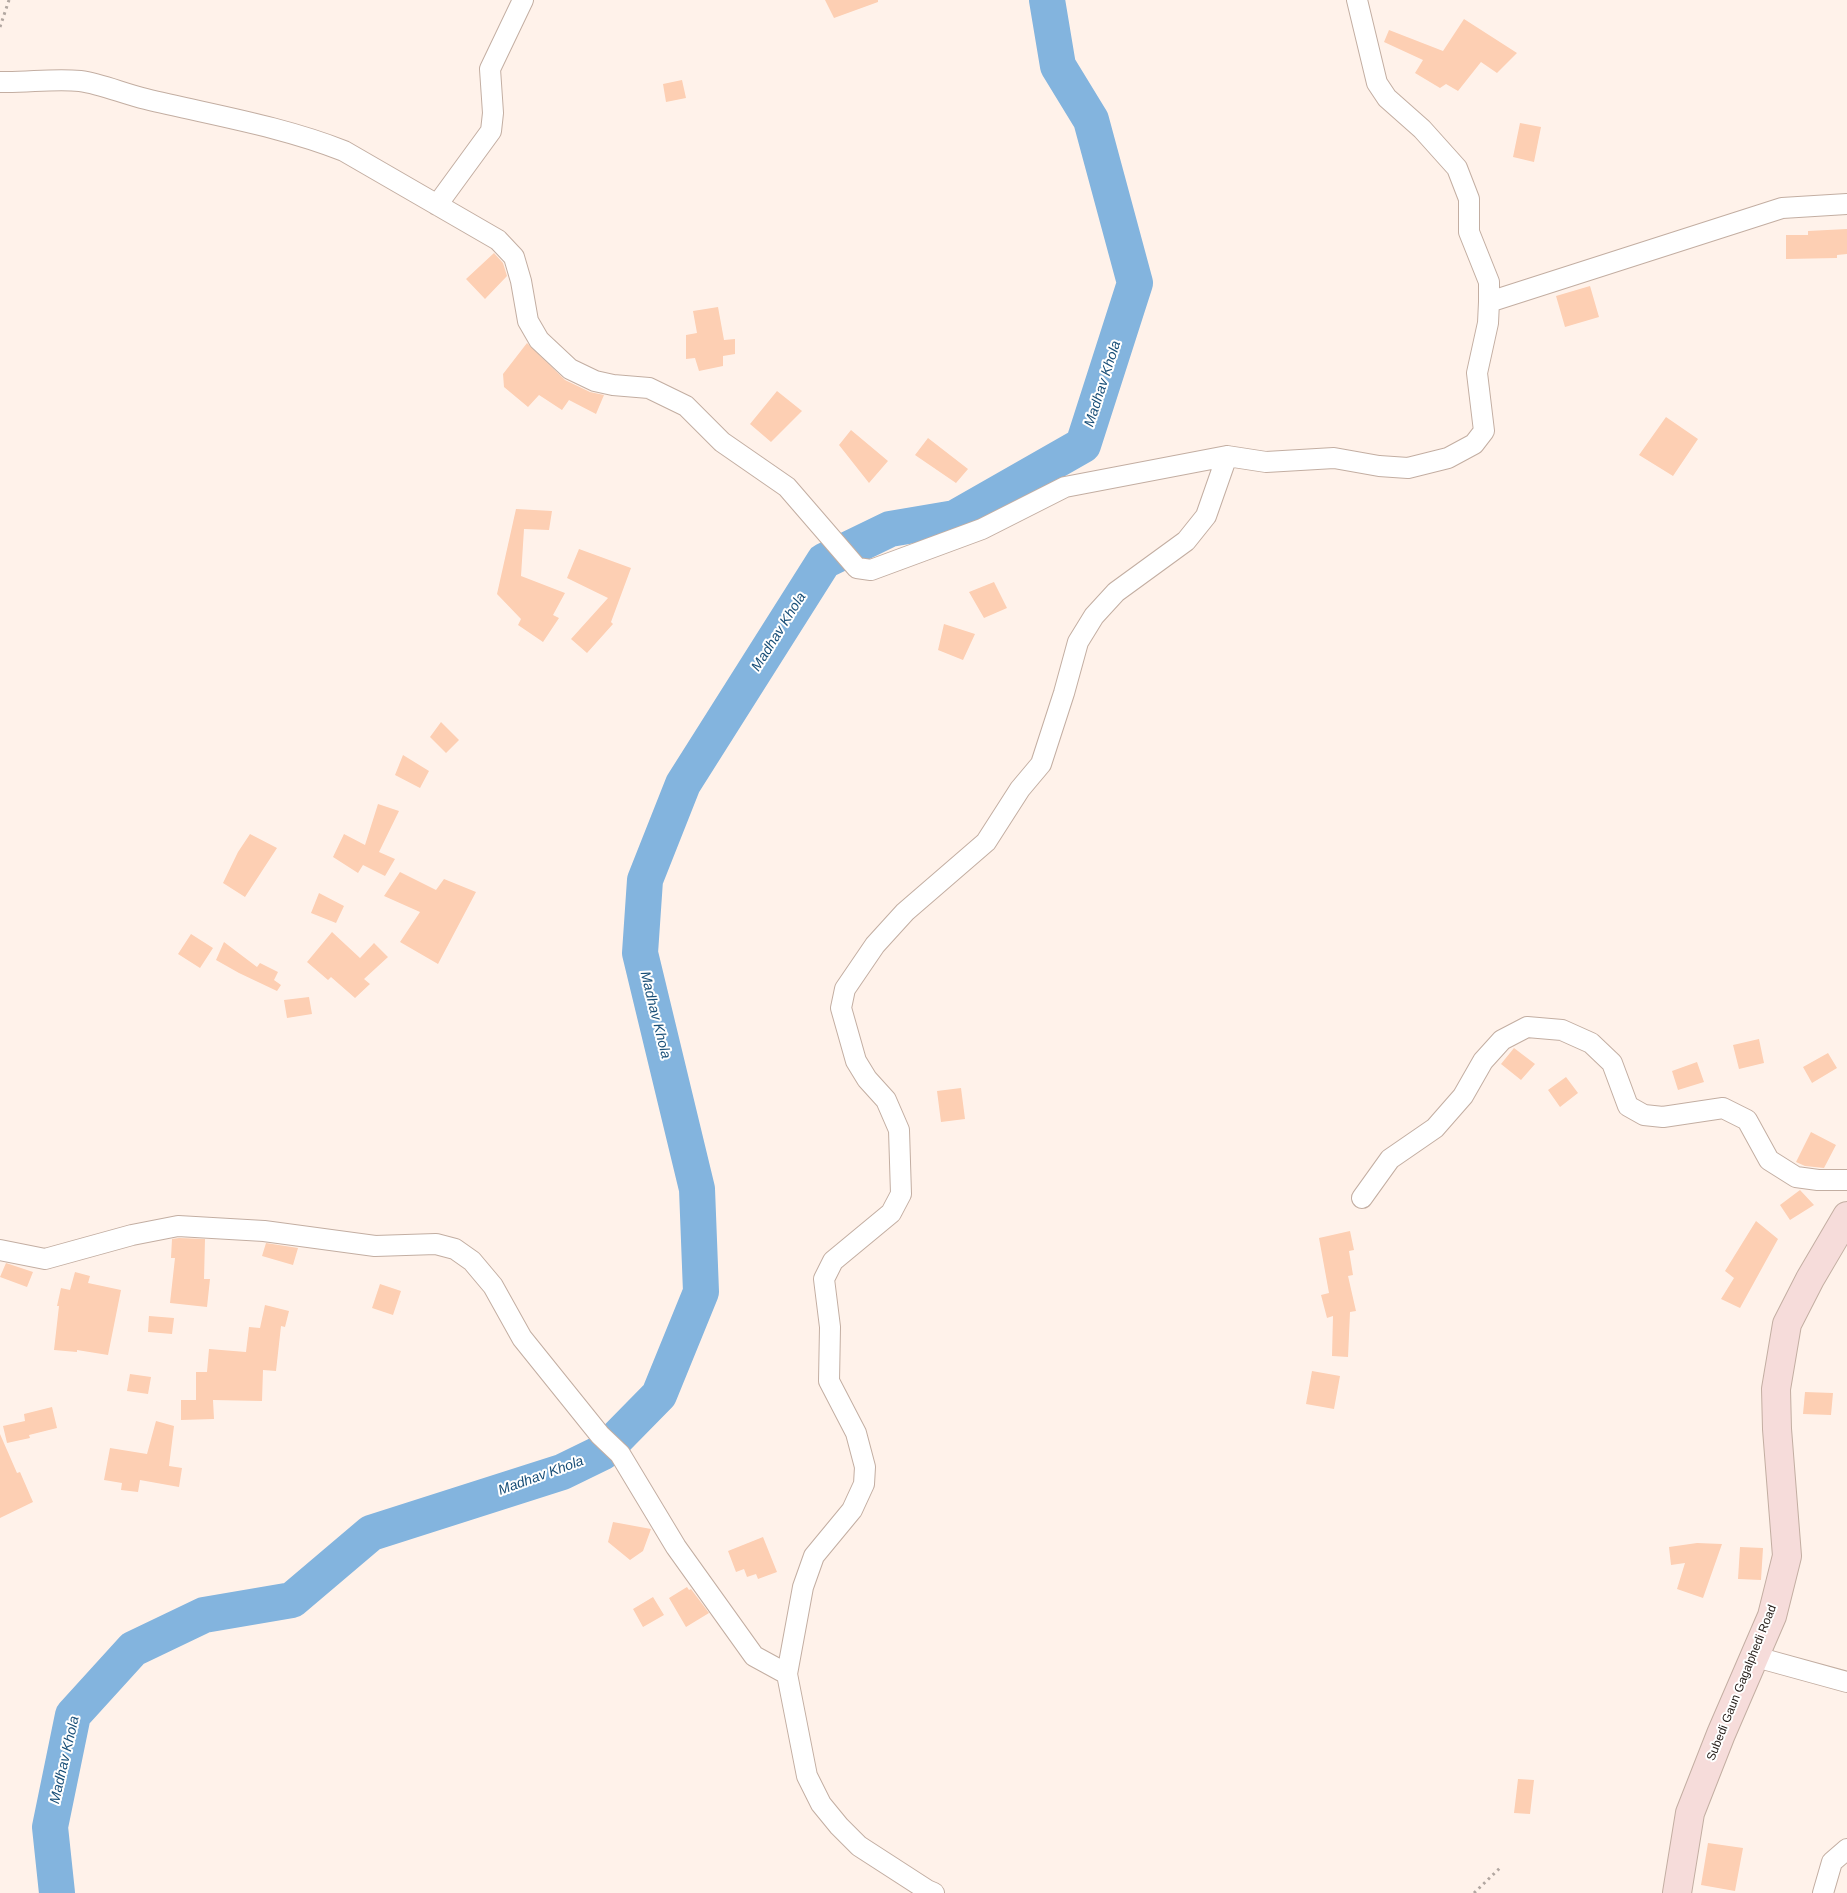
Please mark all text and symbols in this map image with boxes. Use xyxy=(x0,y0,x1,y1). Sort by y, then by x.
water label: Madhav Khola xyxy=(1081,339,1125,429)
water label: Madhav Khola xyxy=(748,590,810,674)
water label: Madhav Khola xyxy=(636,970,674,1060)
water label: Madhav Khola xyxy=(496,1453,586,1499)
street label: Subedi Gaun Gagalphedi Road xyxy=(1704,1603,1780,1763)
water label: Madhav Khola xyxy=(47,1715,83,1805)

